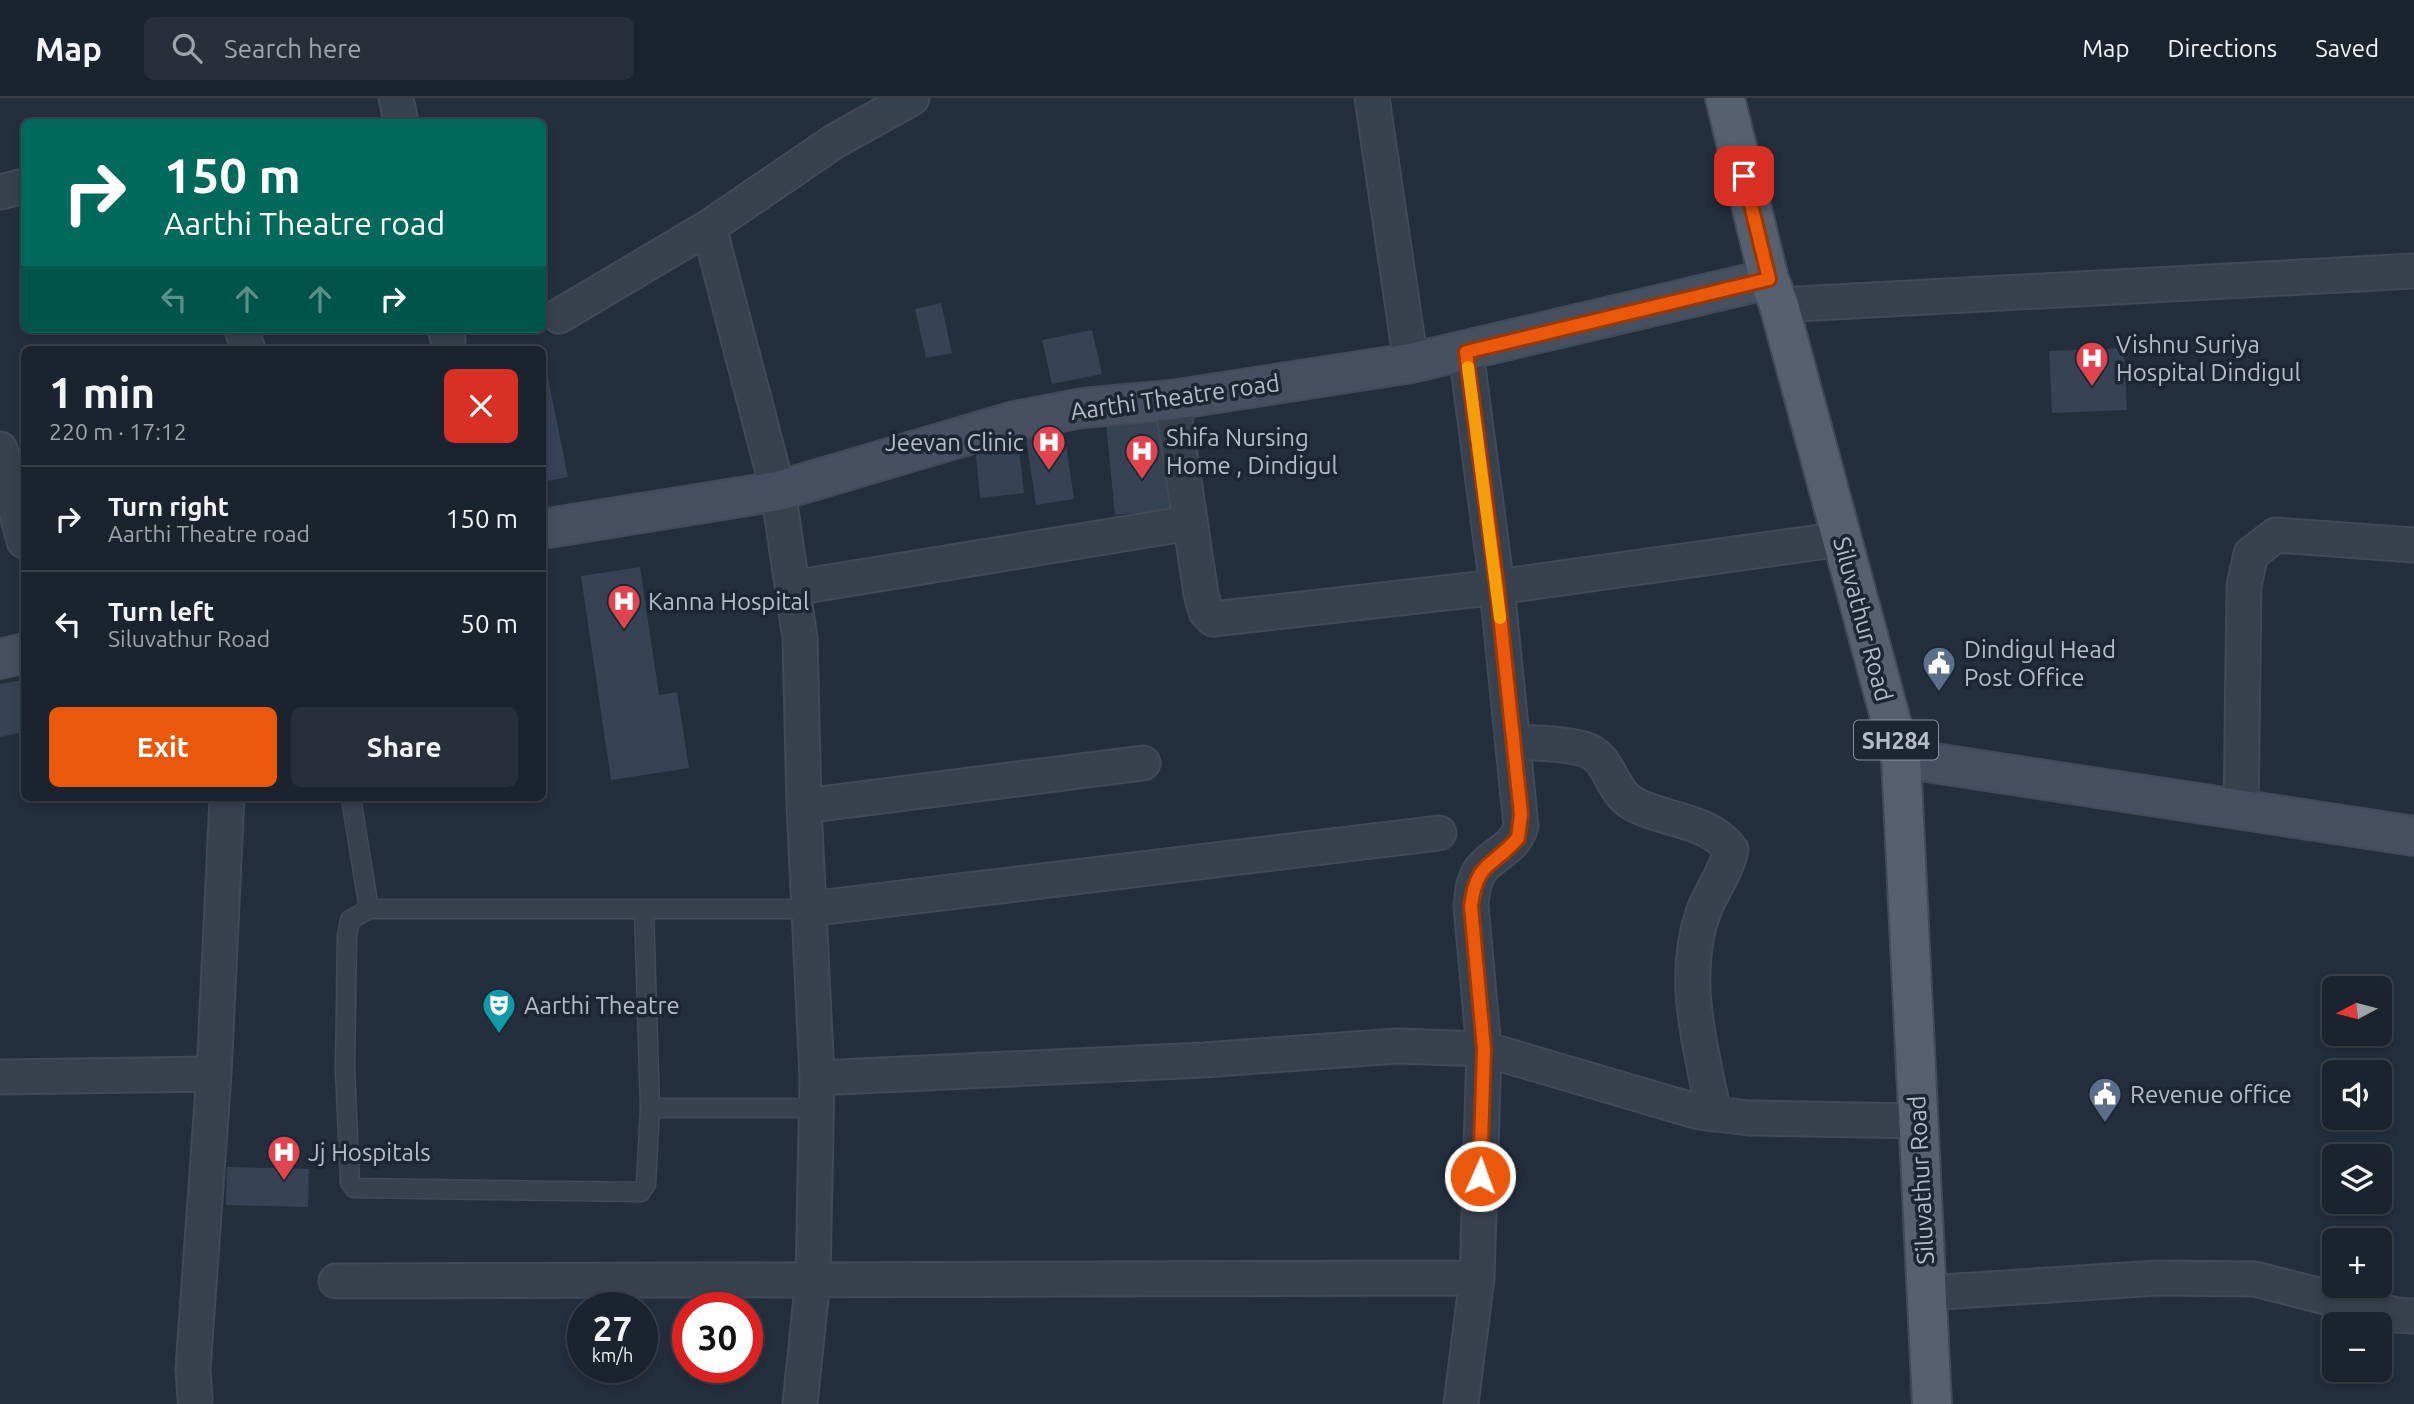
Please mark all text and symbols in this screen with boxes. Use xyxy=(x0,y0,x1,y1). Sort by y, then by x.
search box xyxy=(144,17,634,80)
icon: search xyxy=(168,29,206,67)
text: Map xyxy=(35,30,102,67)
text: Search here xyxy=(224,34,362,63)
text: Map xyxy=(2082,35,2129,62)
text: Directions xyxy=(2167,35,2277,62)
text: Saved xyxy=(2315,35,2379,62)
pin xyxy=(1714,146,1774,206)
icon: right xyxy=(49,147,140,238)
text: 150 m xyxy=(164,147,301,202)
icon: arrive xyxy=(1725,157,1763,195)
text: Aarthi Theatre road xyxy=(164,205,445,241)
icon: left xyxy=(155,280,193,318)
icon: ahead xyxy=(228,280,266,318)
icon: ahead xyxy=(301,280,339,318)
icon: right xyxy=(374,280,412,318)
place label: Vishnu Suriya Hospital Dindigul xyxy=(2116,331,2301,386)
hospital icon: Vishnu Suriya Hospital Dindigul xyxy=(2073,339,2111,388)
text: 1 min xyxy=(49,369,155,416)
button: close xyxy=(444,369,518,443)
street label: Aarthi Theatre road xyxy=(1069,369,1281,425)
text: 220 m · 17:12 xyxy=(49,419,187,444)
hospital icon: Jeevan Clinic xyxy=(1030,423,1068,472)
place label: Shifa Nursing Home , Dindigul xyxy=(1166,424,1338,479)
place label: Jeevan Clinic xyxy=(885,429,1024,456)
hospital icon: Shifa Nursing Home , Dindigul xyxy=(1123,432,1161,481)
text: Turn right xyxy=(108,492,229,521)
icon: right xyxy=(49,500,87,538)
text: 150 m xyxy=(446,504,518,533)
text: Aarthi Theatre road xyxy=(108,521,310,546)
street label: Siluvathur Road xyxy=(1828,534,1898,704)
hospital icon: Kanna Hospital xyxy=(605,582,643,631)
place label: Kanna Hospital xyxy=(648,588,809,615)
text: Turn left xyxy=(108,597,214,626)
icon: left xyxy=(49,605,87,643)
text: 50 m xyxy=(460,609,518,638)
text: Siluvathur Road xyxy=(108,626,270,651)
place label: Dindigul Head Post Office xyxy=(1964,636,2116,691)
public building icon: Dindigul Head Post Office xyxy=(1920,644,1958,693)
button: Exit xyxy=(49,707,277,787)
button: Share xyxy=(291,707,518,787)
road number: SH284 xyxy=(1854,720,1938,760)
north arrow xyxy=(2322,976,2392,1046)
map controls xyxy=(2322,976,2392,1382)
theatre icon: Aarthi Theatre xyxy=(480,986,518,1035)
place label: Aarthi Theatre xyxy=(524,992,680,1019)
button: sound xyxy=(2322,1060,2392,1130)
public building icon: Revenue office xyxy=(2086,1075,2124,1124)
place label: Revenue office xyxy=(2130,1081,2292,1108)
street label: Siluvathur Road xyxy=(1903,1095,1939,1265)
hospital icon: Jj Hospitals xyxy=(265,1133,303,1182)
place label: Jj Hospitals xyxy=(308,1139,431,1166)
position arrow xyxy=(1443,1139,1517,1213)
button: layers xyxy=(2322,1144,2392,1214)
button: + xyxy=(2322,1228,2392,1298)
speed limit sign: 30 xyxy=(672,1292,763,1383)
text: 27 xyxy=(593,1308,632,1348)
button: − xyxy=(2322,1312,2392,1382)
text: km/h xyxy=(592,1345,633,1365)

